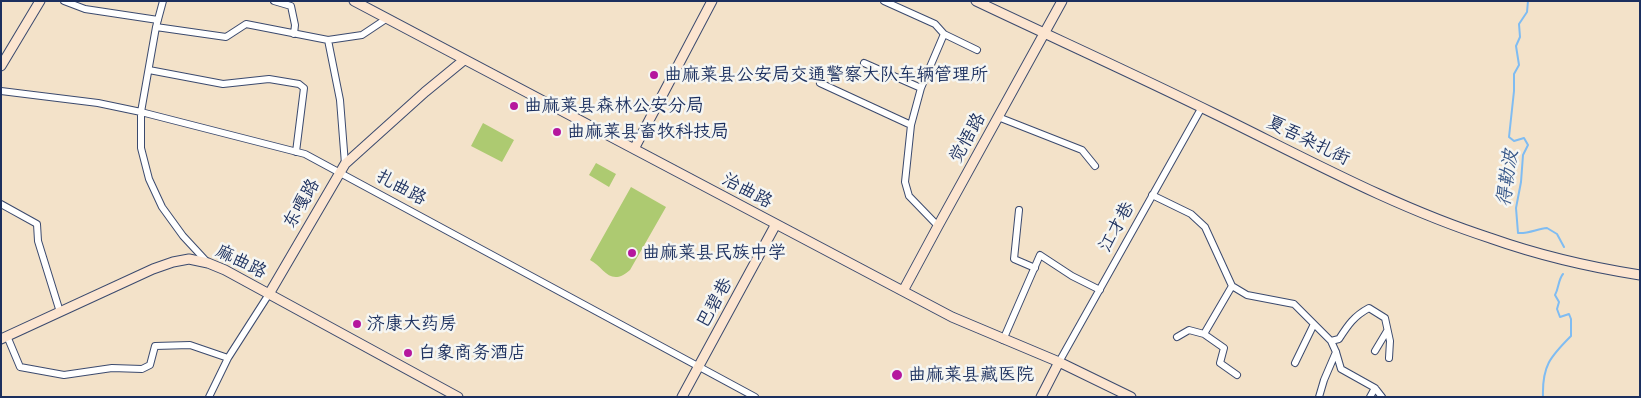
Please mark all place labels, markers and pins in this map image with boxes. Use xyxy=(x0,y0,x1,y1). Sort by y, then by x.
place label: 曲麻莱县公安局交通警察大队车辆管理所 xyxy=(664,64,988,86)
marker: 曲麻莱县公安局交通警察大队车辆管理所 xyxy=(648,69,660,81)
place label: 曲麻莱县森林公安分局 xyxy=(524,95,704,117)
marker: 曲麻莱县森林公安分局 xyxy=(508,100,520,112)
place label: 曲麻莱县畜牧科技局 xyxy=(567,121,729,143)
marker: 曲麻莱县畜牧科技局 xyxy=(551,126,563,138)
place label: 曲麻莱县民族中学 xyxy=(642,242,786,264)
marker: 曲麻莱县民族中学 xyxy=(626,247,638,259)
place label: 济康大药房 xyxy=(367,313,457,335)
marker: 济康大药房 xyxy=(351,318,363,330)
place label: 白象商务酒店 xyxy=(418,342,526,364)
marker: 白象商务酒店 xyxy=(402,347,414,359)
place label: 曲麻莱县藏医院 xyxy=(908,364,1034,386)
marker: 曲麻莱县藏医院 xyxy=(890,368,904,382)

